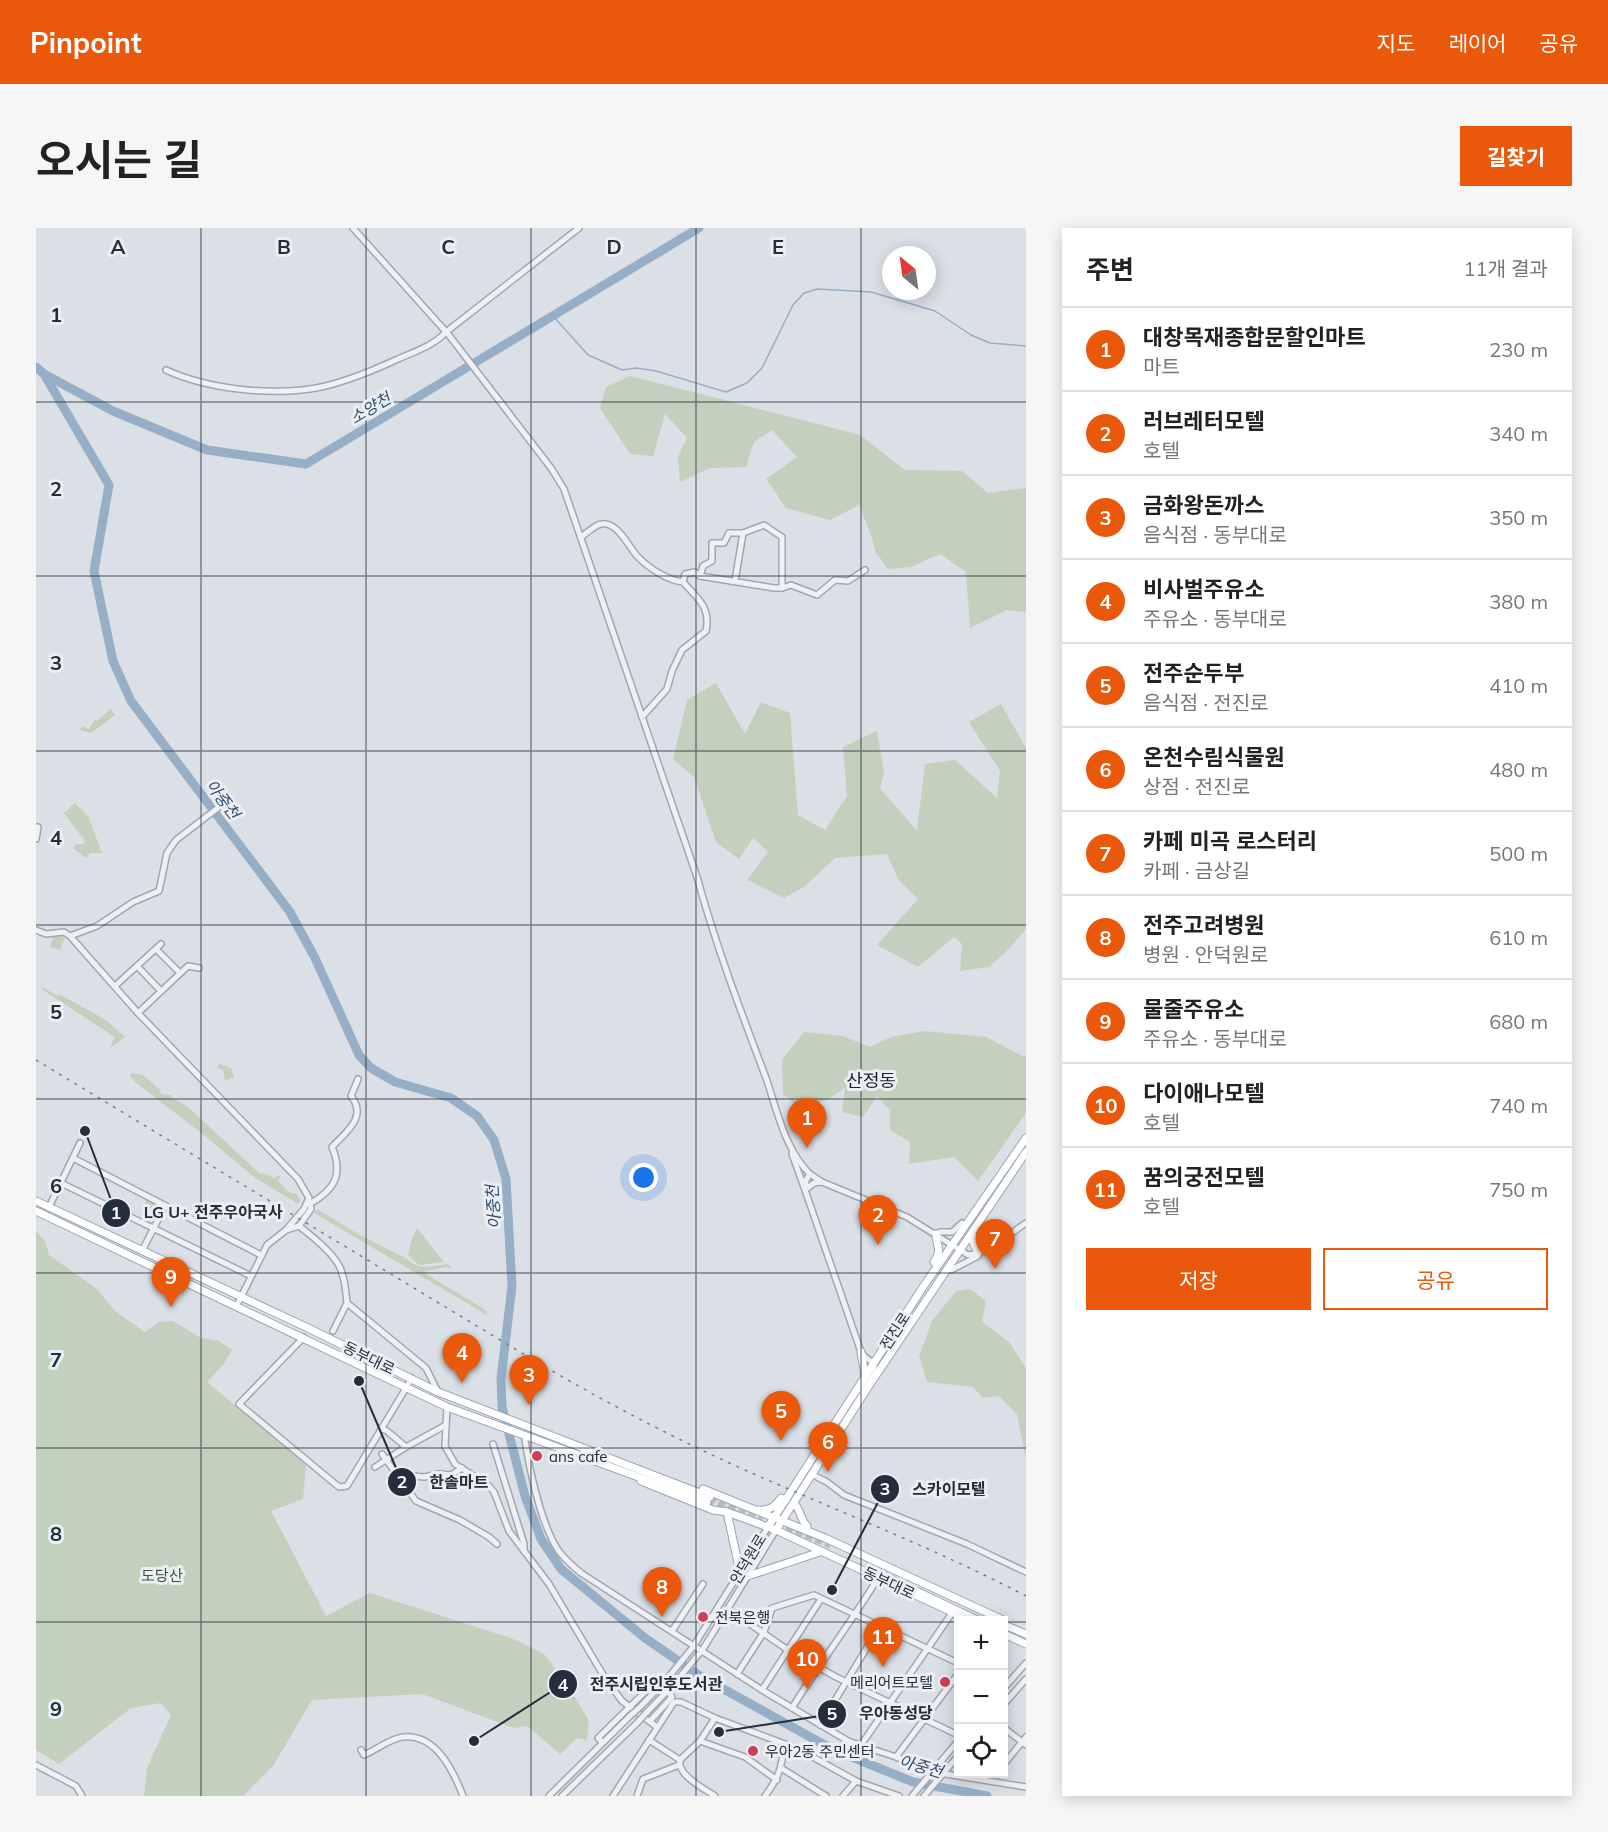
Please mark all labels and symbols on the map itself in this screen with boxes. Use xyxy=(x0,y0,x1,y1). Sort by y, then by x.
text: A xyxy=(111,234,126,259)
text: B xyxy=(277,234,291,259)
text: C xyxy=(441,234,455,259)
text: D xyxy=(606,234,622,259)
text: E xyxy=(772,234,784,259)
north arrow xyxy=(882,246,936,300)
text: 1 xyxy=(50,302,62,327)
water label: 소양천 xyxy=(346,387,396,428)
text: 2 xyxy=(50,476,62,501)
text: 3 xyxy=(50,650,62,675)
water label: 아중천 xyxy=(202,775,246,824)
text: 4 xyxy=(50,825,62,850)
text: 5 xyxy=(50,999,62,1024)
district label: 산정동 xyxy=(846,1069,896,1092)
pin: 1 xyxy=(788,1098,826,1148)
your location xyxy=(629,1163,658,1192)
text: 6 xyxy=(50,1173,62,1198)
water label: 아중천 xyxy=(481,1182,505,1230)
callout: LG U+ 전주우아국사 xyxy=(101,1196,294,1230)
pin: 2 xyxy=(858,1196,898,1245)
text: 1 xyxy=(111,1201,121,1224)
text: LG U+ 전주우아국사 xyxy=(144,1202,283,1222)
pin: 7 xyxy=(976,1220,1014,1269)
pin: 9 xyxy=(152,1258,190,1307)
street label: 전진로 xyxy=(876,1308,914,1354)
pin: 4 xyxy=(442,1334,482,1383)
street label: 동부대로 xyxy=(340,1337,398,1379)
text: 7 xyxy=(50,1347,62,1372)
pin: 3 xyxy=(510,1356,548,1405)
pin: 5 xyxy=(762,1392,800,1441)
pin: 6 xyxy=(808,1422,848,1472)
place label: ans cafe xyxy=(549,1447,608,1466)
marker: ans cafe xyxy=(530,1449,544,1463)
callout: 한솔마트 xyxy=(387,1465,500,1499)
text: 2 xyxy=(397,1470,407,1493)
text: 한솔마트 xyxy=(430,1472,489,1492)
callout: 스카이모텔 xyxy=(870,1472,998,1506)
text: 3 xyxy=(880,1477,890,1500)
text: 스카이모텔 xyxy=(912,1479,986,1499)
text: 8 xyxy=(50,1521,62,1546)
street label: 안덕원로 xyxy=(726,1530,770,1588)
street label: 동부대로 xyxy=(860,1563,918,1603)
park label: 도당산 xyxy=(141,1566,183,1585)
pin: 8 xyxy=(642,1568,682,1617)
place label: 전북은행 xyxy=(715,1608,770,1627)
marker: 전북은행 xyxy=(696,1610,710,1624)
pin: 11 xyxy=(864,1618,902,1667)
pin: 10 xyxy=(788,1640,826,1689)
callout: 전주시립인후도서관 xyxy=(548,1667,734,1701)
text: 4 xyxy=(558,1673,569,1696)
place label: 메리어트모텔 xyxy=(850,1673,933,1692)
text: 전주시립인후도서관 xyxy=(590,1674,723,1694)
marker: 메리어트모텔 xyxy=(938,1675,952,1689)
text: 9 xyxy=(50,1696,62,1721)
callout: 우아동성당 xyxy=(817,1697,944,1731)
text: 5 xyxy=(827,1702,838,1725)
text: 우아동성당 xyxy=(859,1703,933,1723)
place label: 우아2동 주민센터 xyxy=(765,1742,875,1761)
marker: 우아2동 주민센터 xyxy=(746,1744,760,1758)
water label: 아중천 xyxy=(897,1750,947,1782)

